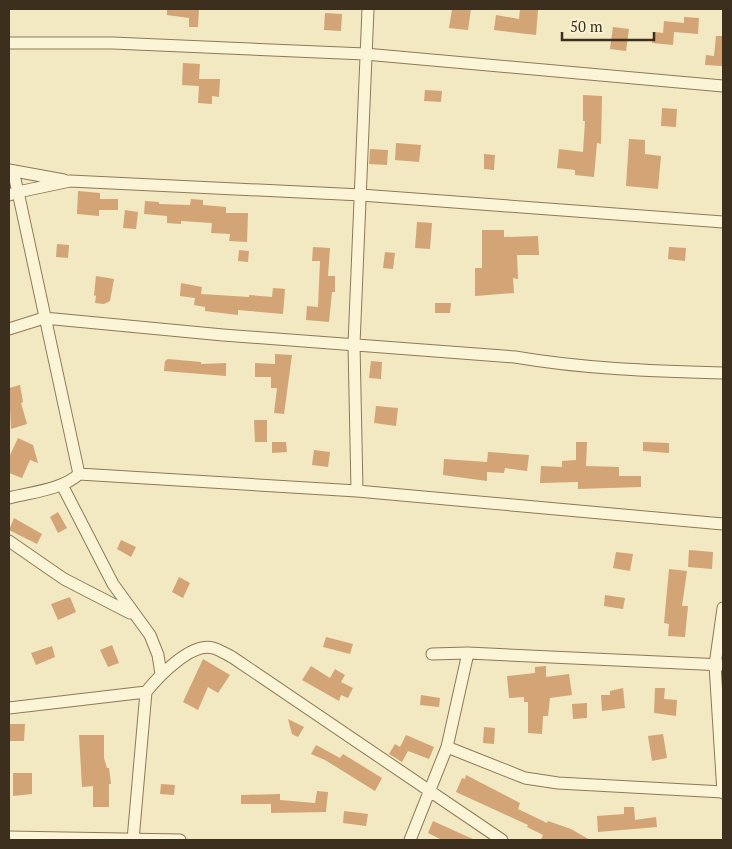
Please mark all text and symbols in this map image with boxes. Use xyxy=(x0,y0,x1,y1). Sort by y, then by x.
scale bar xyxy=(562,10,654,42)
text: 50 m xyxy=(570,16,603,36)

